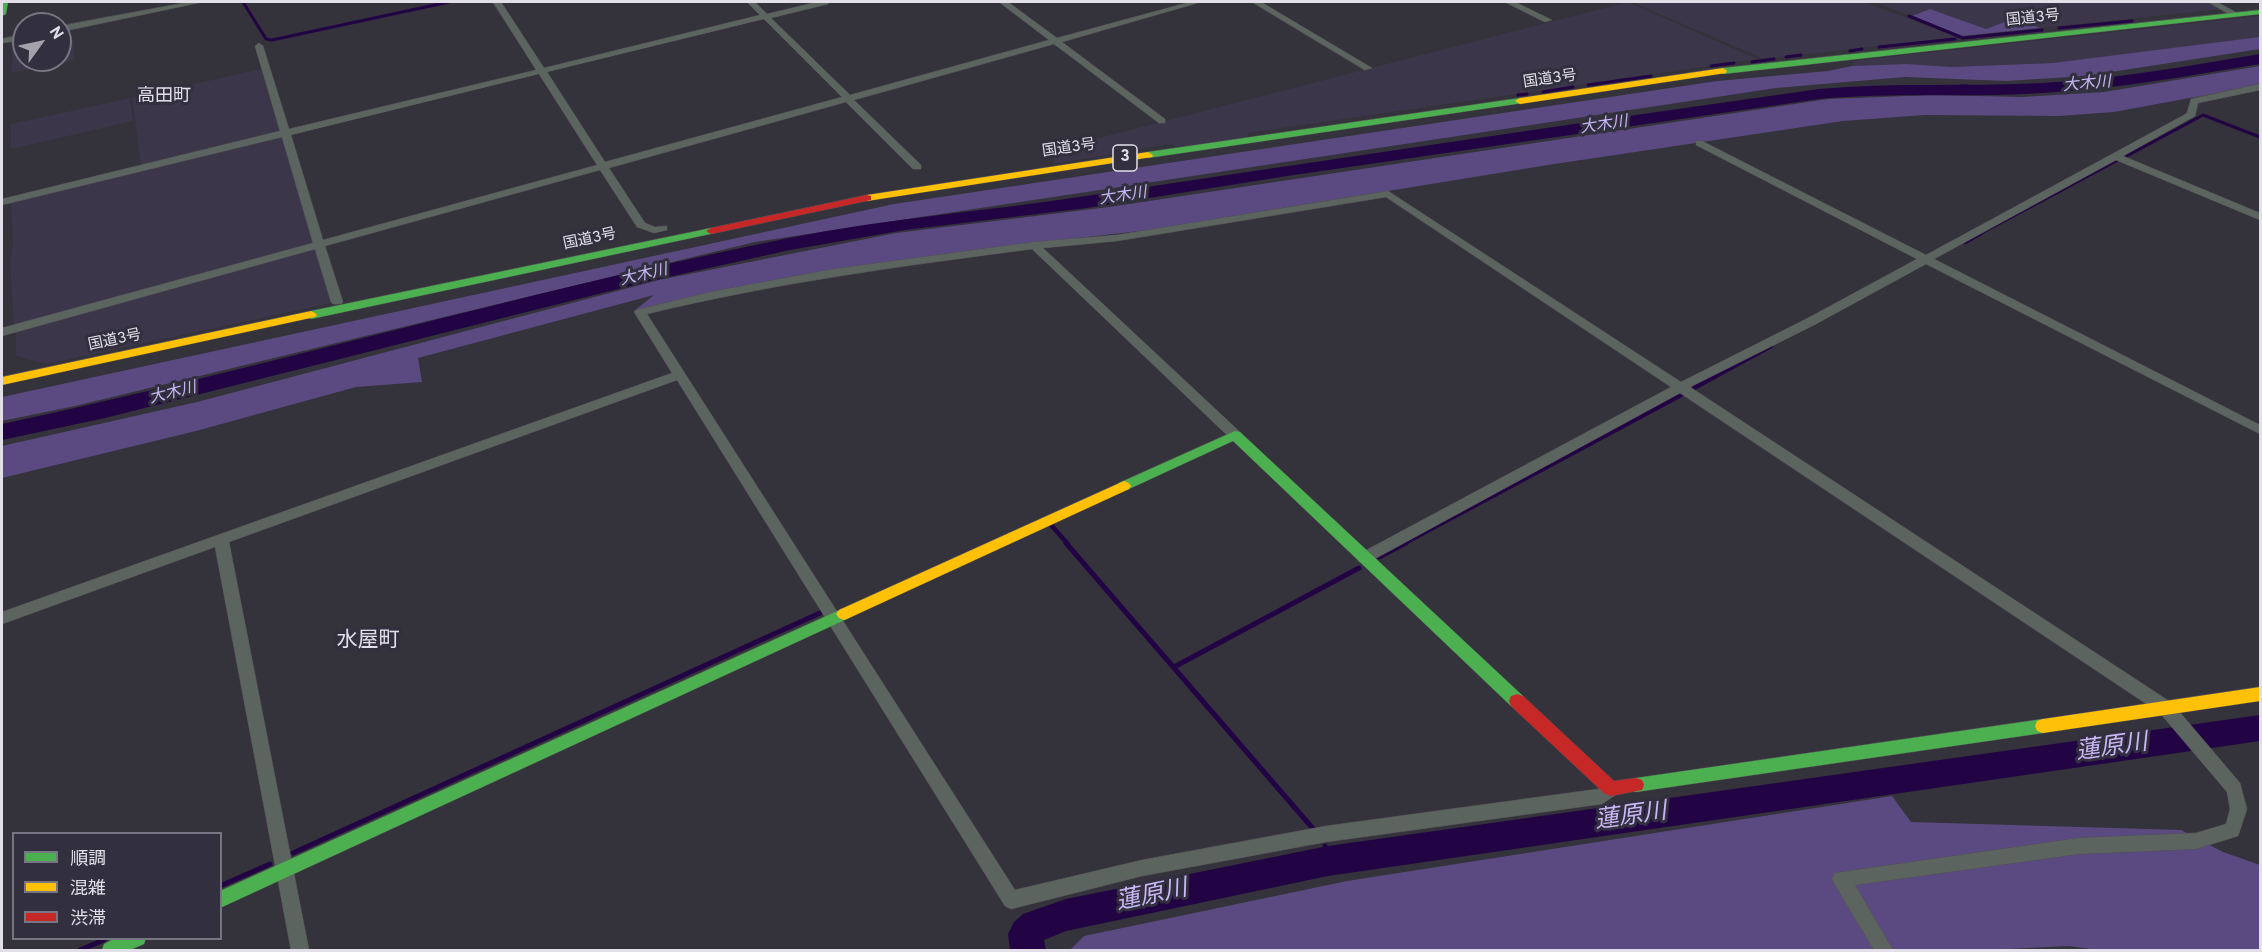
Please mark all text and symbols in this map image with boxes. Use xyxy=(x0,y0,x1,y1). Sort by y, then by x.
street label: 国道3号 xyxy=(2005,7,2061,31)
north arrow xyxy=(12,12,72,72)
text: N xyxy=(44,23,67,44)
street label: 国道3号 xyxy=(1522,67,1578,93)
water label: 大木川 xyxy=(2062,73,2112,97)
district label: 高田町 xyxy=(137,86,191,108)
water label: 大木川 xyxy=(1579,113,1629,139)
street label: 国道3号 xyxy=(1041,136,1097,162)
road number: 3 xyxy=(1113,145,1137,171)
water label: 大木川 xyxy=(1098,184,1148,210)
street label: 国道3号 xyxy=(562,226,618,254)
water label: 大木川 xyxy=(618,261,670,291)
street label: 国道3号 xyxy=(87,327,143,355)
water label: 大木川 xyxy=(147,379,199,409)
district label: 水屋町 xyxy=(337,629,399,655)
water label: 蓮原川 xyxy=(2074,730,2150,768)
water label: 蓮原川 xyxy=(1593,799,1669,837)
legend xyxy=(12,832,222,940)
text: 順調 xyxy=(70,848,106,871)
water label: 蓮原川 xyxy=(1114,875,1190,919)
text: 混雑 xyxy=(70,878,106,901)
text: 渋滞 xyxy=(70,908,106,931)

